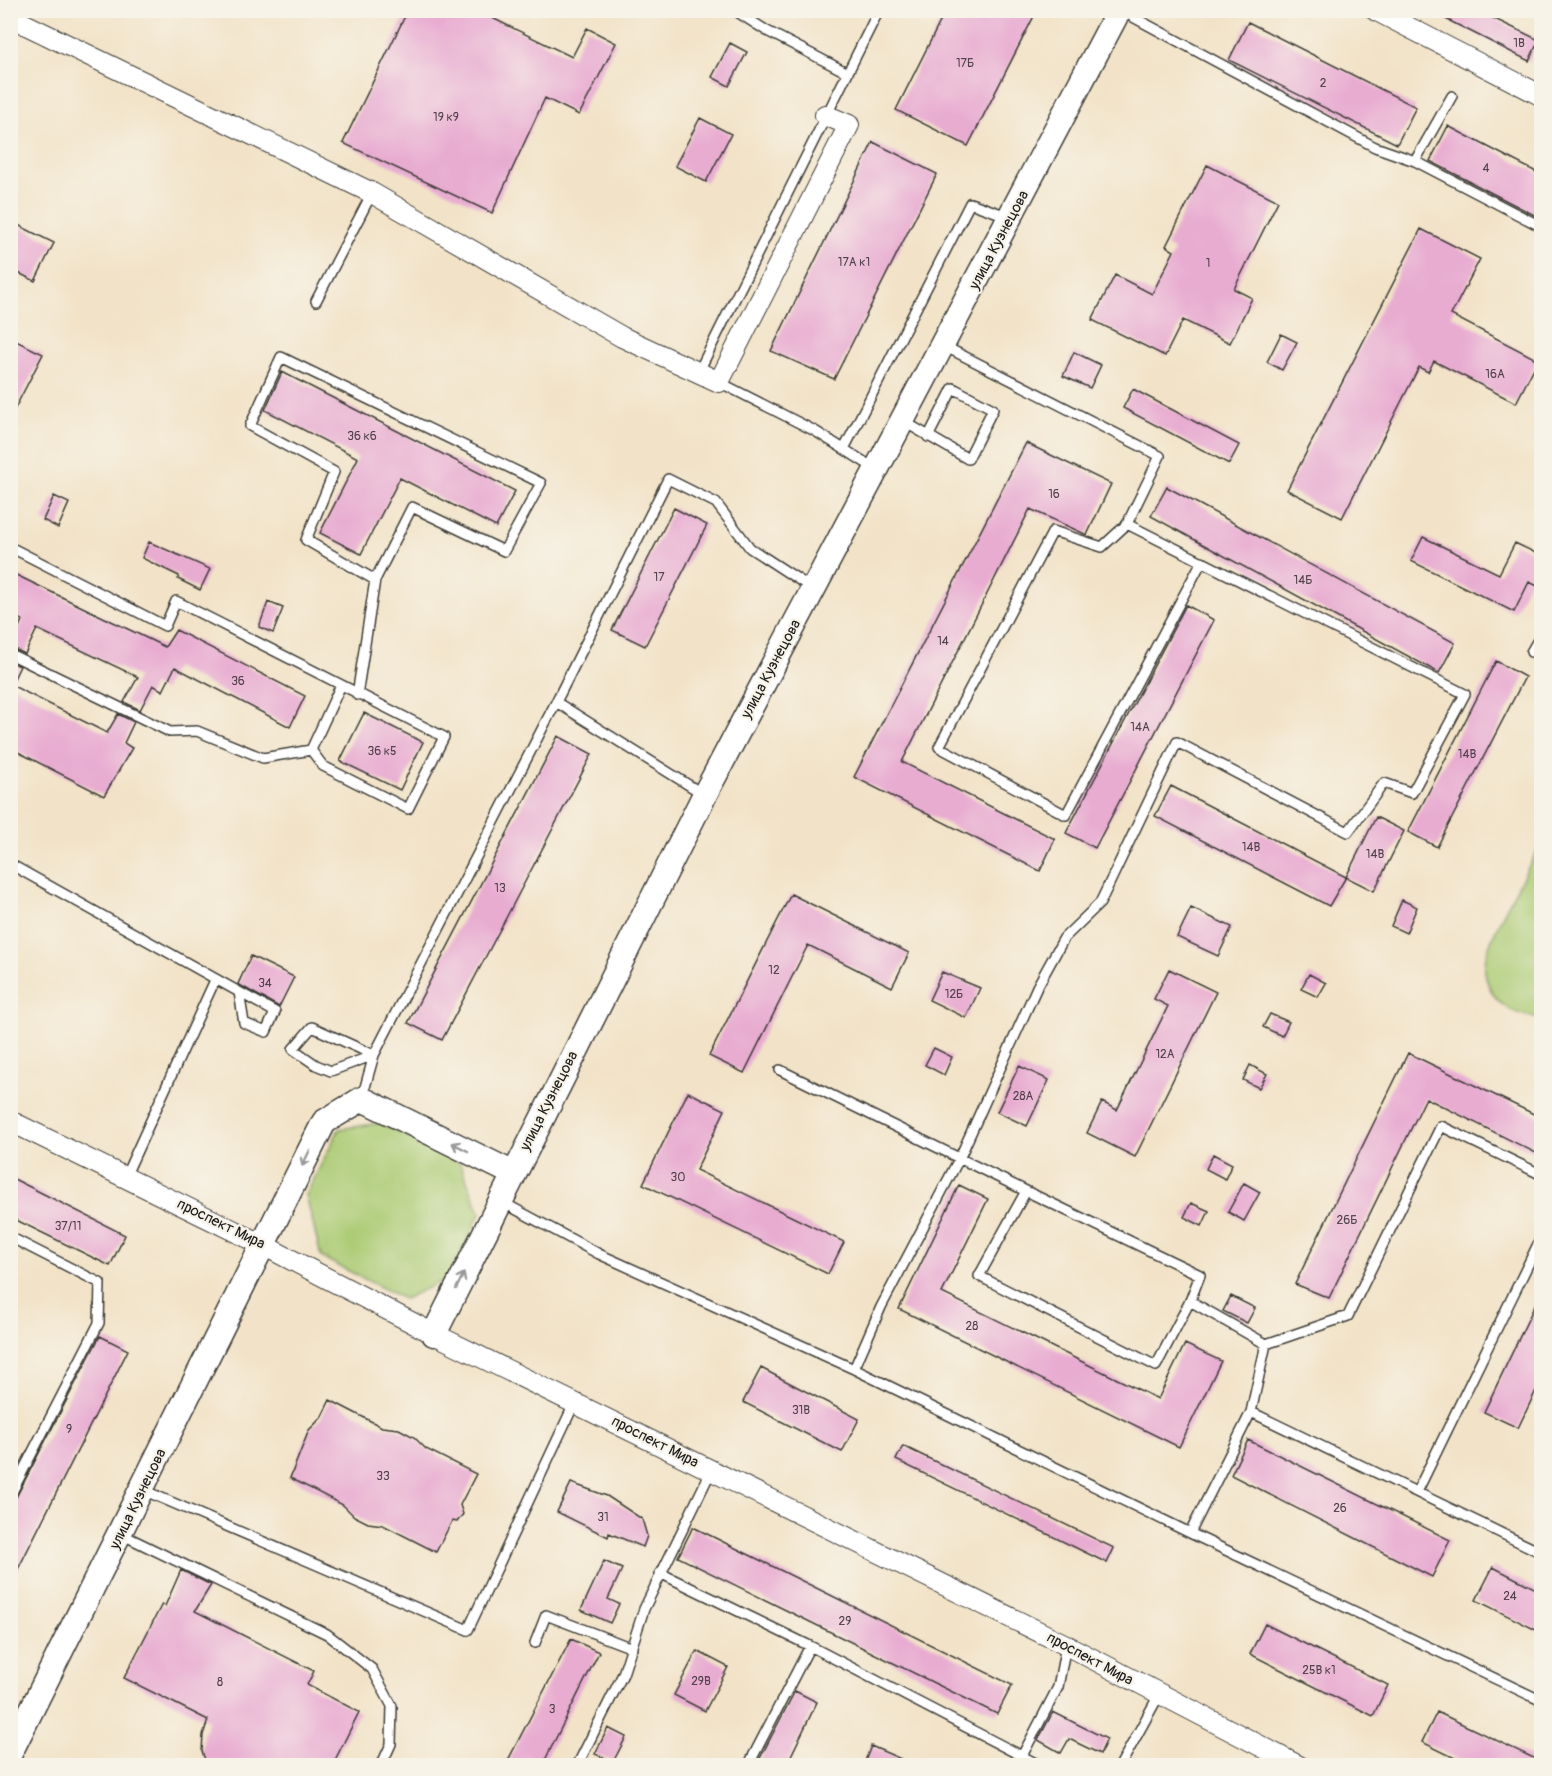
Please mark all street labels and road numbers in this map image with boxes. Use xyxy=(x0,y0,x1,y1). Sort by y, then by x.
street label: улица Кузнецова xyxy=(964,187,1033,294)
street label: улица Кузнецова xyxy=(736,616,805,723)
street label: улица Кузнецова xyxy=(515,1048,582,1155)
street label: проспект Мира xyxy=(174,1195,268,1253)
street label: проспект Мира xyxy=(608,1412,702,1472)
street label: улица Кузнецова xyxy=(105,1446,171,1553)
street label: проспект Мира xyxy=(1043,1628,1137,1690)

